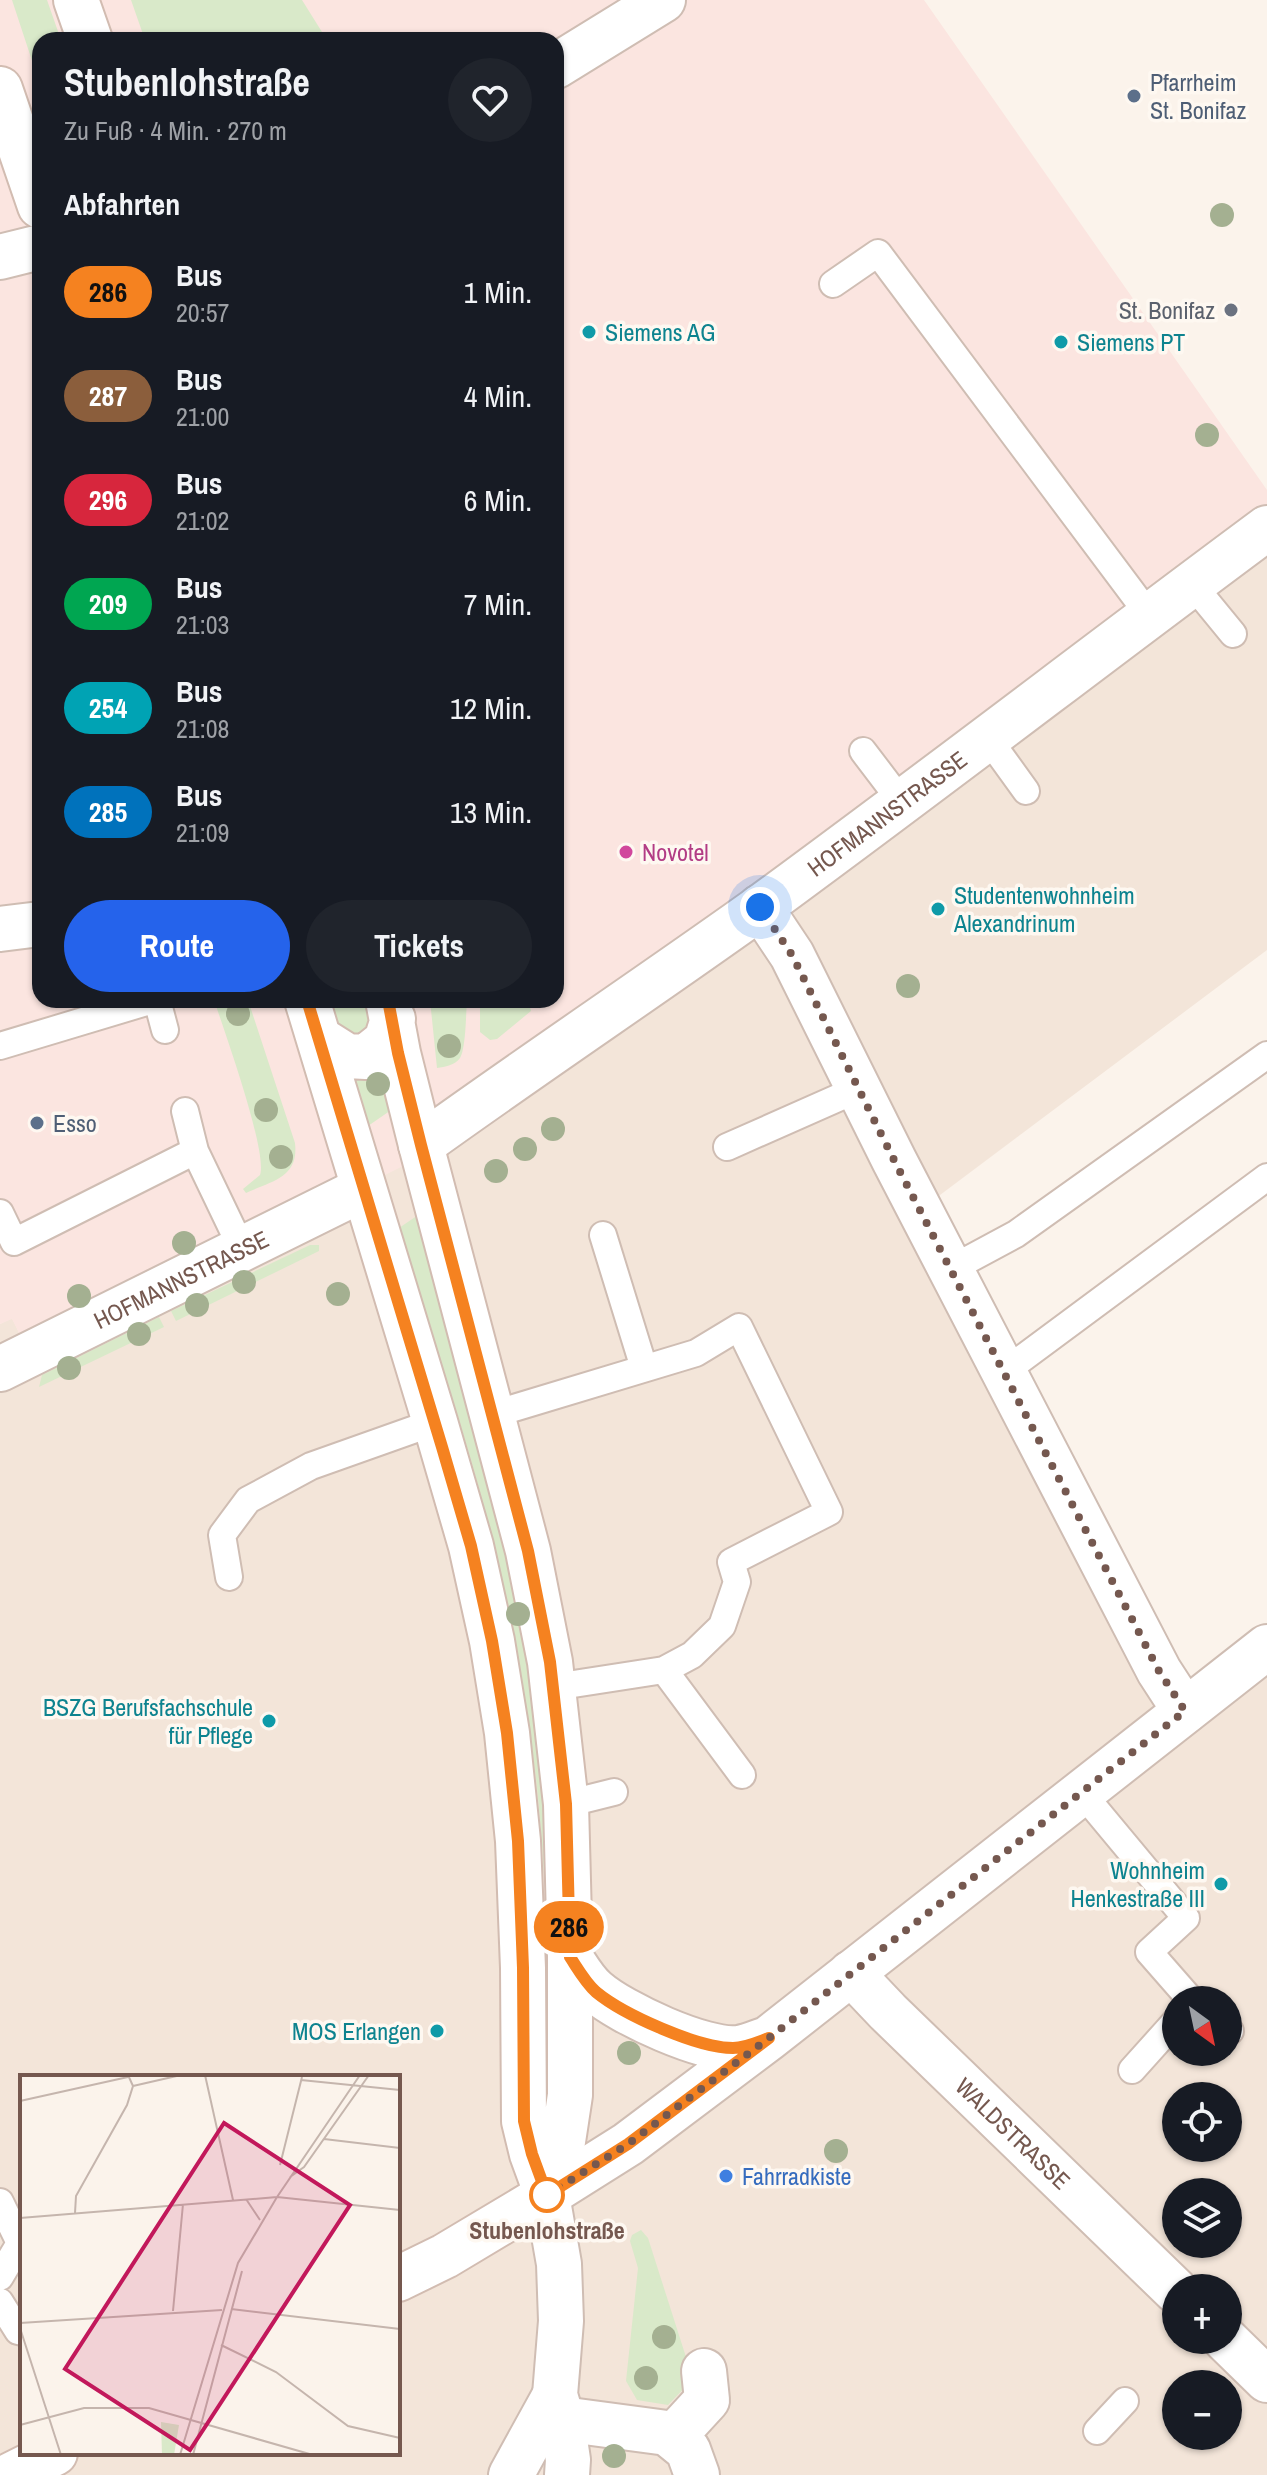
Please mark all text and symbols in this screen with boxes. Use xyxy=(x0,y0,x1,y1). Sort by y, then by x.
text: Stubenlohstraße xyxy=(64,57,310,108)
button: heart xyxy=(448,58,532,142)
place label: Pfarrheim St. Bonifaz xyxy=(1150,66,1246,126)
marker: Pfarrheim St. Bonifaz xyxy=(1125,87,1143,105)
text: Zu Fuß · 4 Min. · 270 m xyxy=(64,113,287,148)
text: Abfahrten xyxy=(64,184,180,224)
text: Bus xyxy=(176,255,222,295)
text: 1 Min. xyxy=(464,272,532,312)
text: 286 xyxy=(89,273,127,311)
place label: St. Bonifaz xyxy=(1119,294,1215,326)
text: 20:57 xyxy=(176,295,229,330)
marker: St. Bonifaz xyxy=(1222,301,1240,319)
place label: Siemens AG xyxy=(605,316,716,348)
marker: Siemens AG xyxy=(580,323,598,341)
place label: Siemens PT xyxy=(1077,326,1185,358)
marker: Siemens PT xyxy=(1052,333,1070,351)
text: Bus xyxy=(176,359,222,399)
text: 4 Min. xyxy=(464,376,532,416)
text: 287 xyxy=(89,377,127,415)
text: 21:00 xyxy=(176,399,229,434)
text: Bus xyxy=(176,463,222,503)
text: 6 Min. xyxy=(464,480,532,520)
text: 296 xyxy=(89,481,127,519)
text: 21:02 xyxy=(176,503,229,538)
text: Bus xyxy=(176,567,222,607)
text: 7 Min. xyxy=(464,584,532,624)
text: 209 xyxy=(89,585,127,623)
text: 21:03 xyxy=(176,607,229,642)
text: Bus xyxy=(176,671,222,711)
text: 12 Min. xyxy=(450,688,532,728)
text: 254 xyxy=(89,689,127,727)
text: 21:08 xyxy=(176,711,229,746)
street label: HOFMANNSTRASSE xyxy=(801,743,973,883)
text: Bus xyxy=(176,775,222,815)
text: 13 Min. xyxy=(450,792,532,832)
text: 285 xyxy=(89,793,127,831)
text: 21:09 xyxy=(176,815,229,850)
place label: Novotel xyxy=(642,836,709,868)
marker: Novotel xyxy=(617,843,635,861)
place label: Studentenwohnheim Alexandrinum xyxy=(953,879,1135,939)
your location xyxy=(740,887,780,927)
button: Route xyxy=(64,900,290,992)
button: Tickets xyxy=(306,900,532,992)
marker: Studentenwohnheim Alexandrinum xyxy=(929,900,947,918)
place label: Esso xyxy=(53,1107,97,1139)
marker: Esso xyxy=(28,1114,46,1132)
street label: HOFMANNSTRASSE xyxy=(88,1222,274,1336)
place label: BSZG Berufsfachschule für Pflege xyxy=(43,1691,253,1751)
marker: BSZG Berufsfachschule für Pflege xyxy=(260,1712,278,1730)
place label: Wohnheim Henkestraße III xyxy=(1070,1854,1205,1914)
marker: Wohnheim Henkestraße III xyxy=(1212,1875,1230,1893)
line badge: 286 xyxy=(523,1901,615,1953)
text: 286 xyxy=(550,1908,588,1946)
north arrow xyxy=(1162,1986,1242,2066)
map controls xyxy=(1162,1986,1242,2450)
place label: MOS Erlangen xyxy=(292,2015,421,2047)
marker: MOS Erlangen xyxy=(428,2022,446,2040)
street label: WALDSTRASSE xyxy=(949,2070,1077,2196)
inset map xyxy=(20,2075,400,2455)
button: locate xyxy=(1162,2082,1242,2162)
place label: Fahrradkiste xyxy=(742,2160,852,2192)
marker: Fahrradkiste xyxy=(717,2167,735,2185)
marker: Stubenlohstraße xyxy=(530,2178,564,2212)
button: layers xyxy=(1162,2178,1242,2258)
place label: Stubenlohstraße xyxy=(469,2214,625,2246)
button: + xyxy=(1162,2274,1242,2354)
button: − xyxy=(1162,2370,1242,2450)

